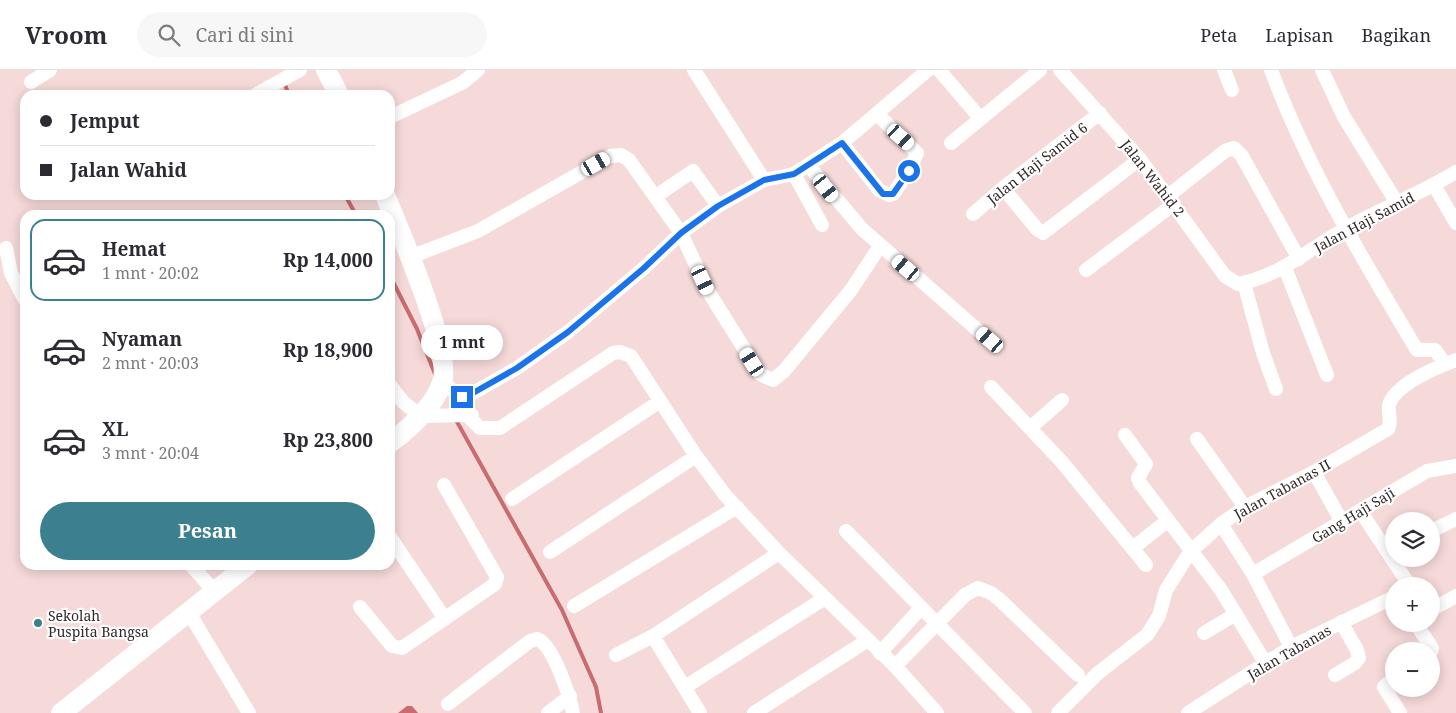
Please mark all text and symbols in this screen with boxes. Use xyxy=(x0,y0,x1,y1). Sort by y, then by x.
search box xyxy=(137,12,487,57)
text: Vroom xyxy=(25,18,107,51)
icon: search xyxy=(155,21,183,49)
text: Cari di sini xyxy=(195,22,293,48)
text: Peta xyxy=(1200,23,1237,47)
text: Lapisan xyxy=(1265,23,1333,47)
text: Bagikan xyxy=(1361,23,1431,47)
text: Jemput xyxy=(70,108,140,134)
street label: Jalan Haji Samid 6 xyxy=(982,118,1091,209)
car xyxy=(884,121,917,153)
street label: Jalan Wahid 2 xyxy=(1116,135,1189,220)
car xyxy=(579,150,612,178)
text: Jalan Wahid xyxy=(70,157,187,183)
route start xyxy=(898,160,920,182)
car xyxy=(810,172,841,204)
street label: Jalan Haji Samid xyxy=(1310,187,1418,257)
text: Hemat xyxy=(102,236,166,262)
icon: car xyxy=(42,238,87,283)
text: Rp 14,000 xyxy=(283,247,373,273)
car xyxy=(889,253,922,283)
text: 1 mnt · 20:02 xyxy=(102,262,199,284)
car xyxy=(689,263,716,297)
car xyxy=(973,324,1006,356)
callout: 1 mnt xyxy=(421,325,503,360)
text: Nyaman xyxy=(102,326,182,352)
icon: car xyxy=(42,328,87,373)
text: 1 mnt xyxy=(439,331,485,353)
text: Rp 18,900 xyxy=(283,337,373,363)
car xyxy=(737,345,766,379)
text: 2 mnt · 20:03 xyxy=(102,352,199,374)
route end xyxy=(451,386,473,408)
text: XL xyxy=(102,416,128,442)
icon: car xyxy=(42,418,87,463)
text: Rp 23,800 xyxy=(283,427,373,453)
text: 3 mnt · 20:04 xyxy=(102,442,199,464)
street label: Jalan Tabanas II xyxy=(1230,455,1334,524)
street label: Gang Haji Saji xyxy=(1308,482,1398,547)
button: Pesan xyxy=(40,502,375,560)
map controls xyxy=(1385,512,1440,697)
button: layers xyxy=(1385,512,1440,567)
button: + xyxy=(1385,577,1440,632)
place label: Sekolah Puspita Bangsa xyxy=(48,606,149,641)
marker: Sekolah Puspita Bangsa xyxy=(32,617,44,629)
street label: Jalan Tabanas xyxy=(1243,620,1334,684)
button: − xyxy=(1385,642,1440,697)

